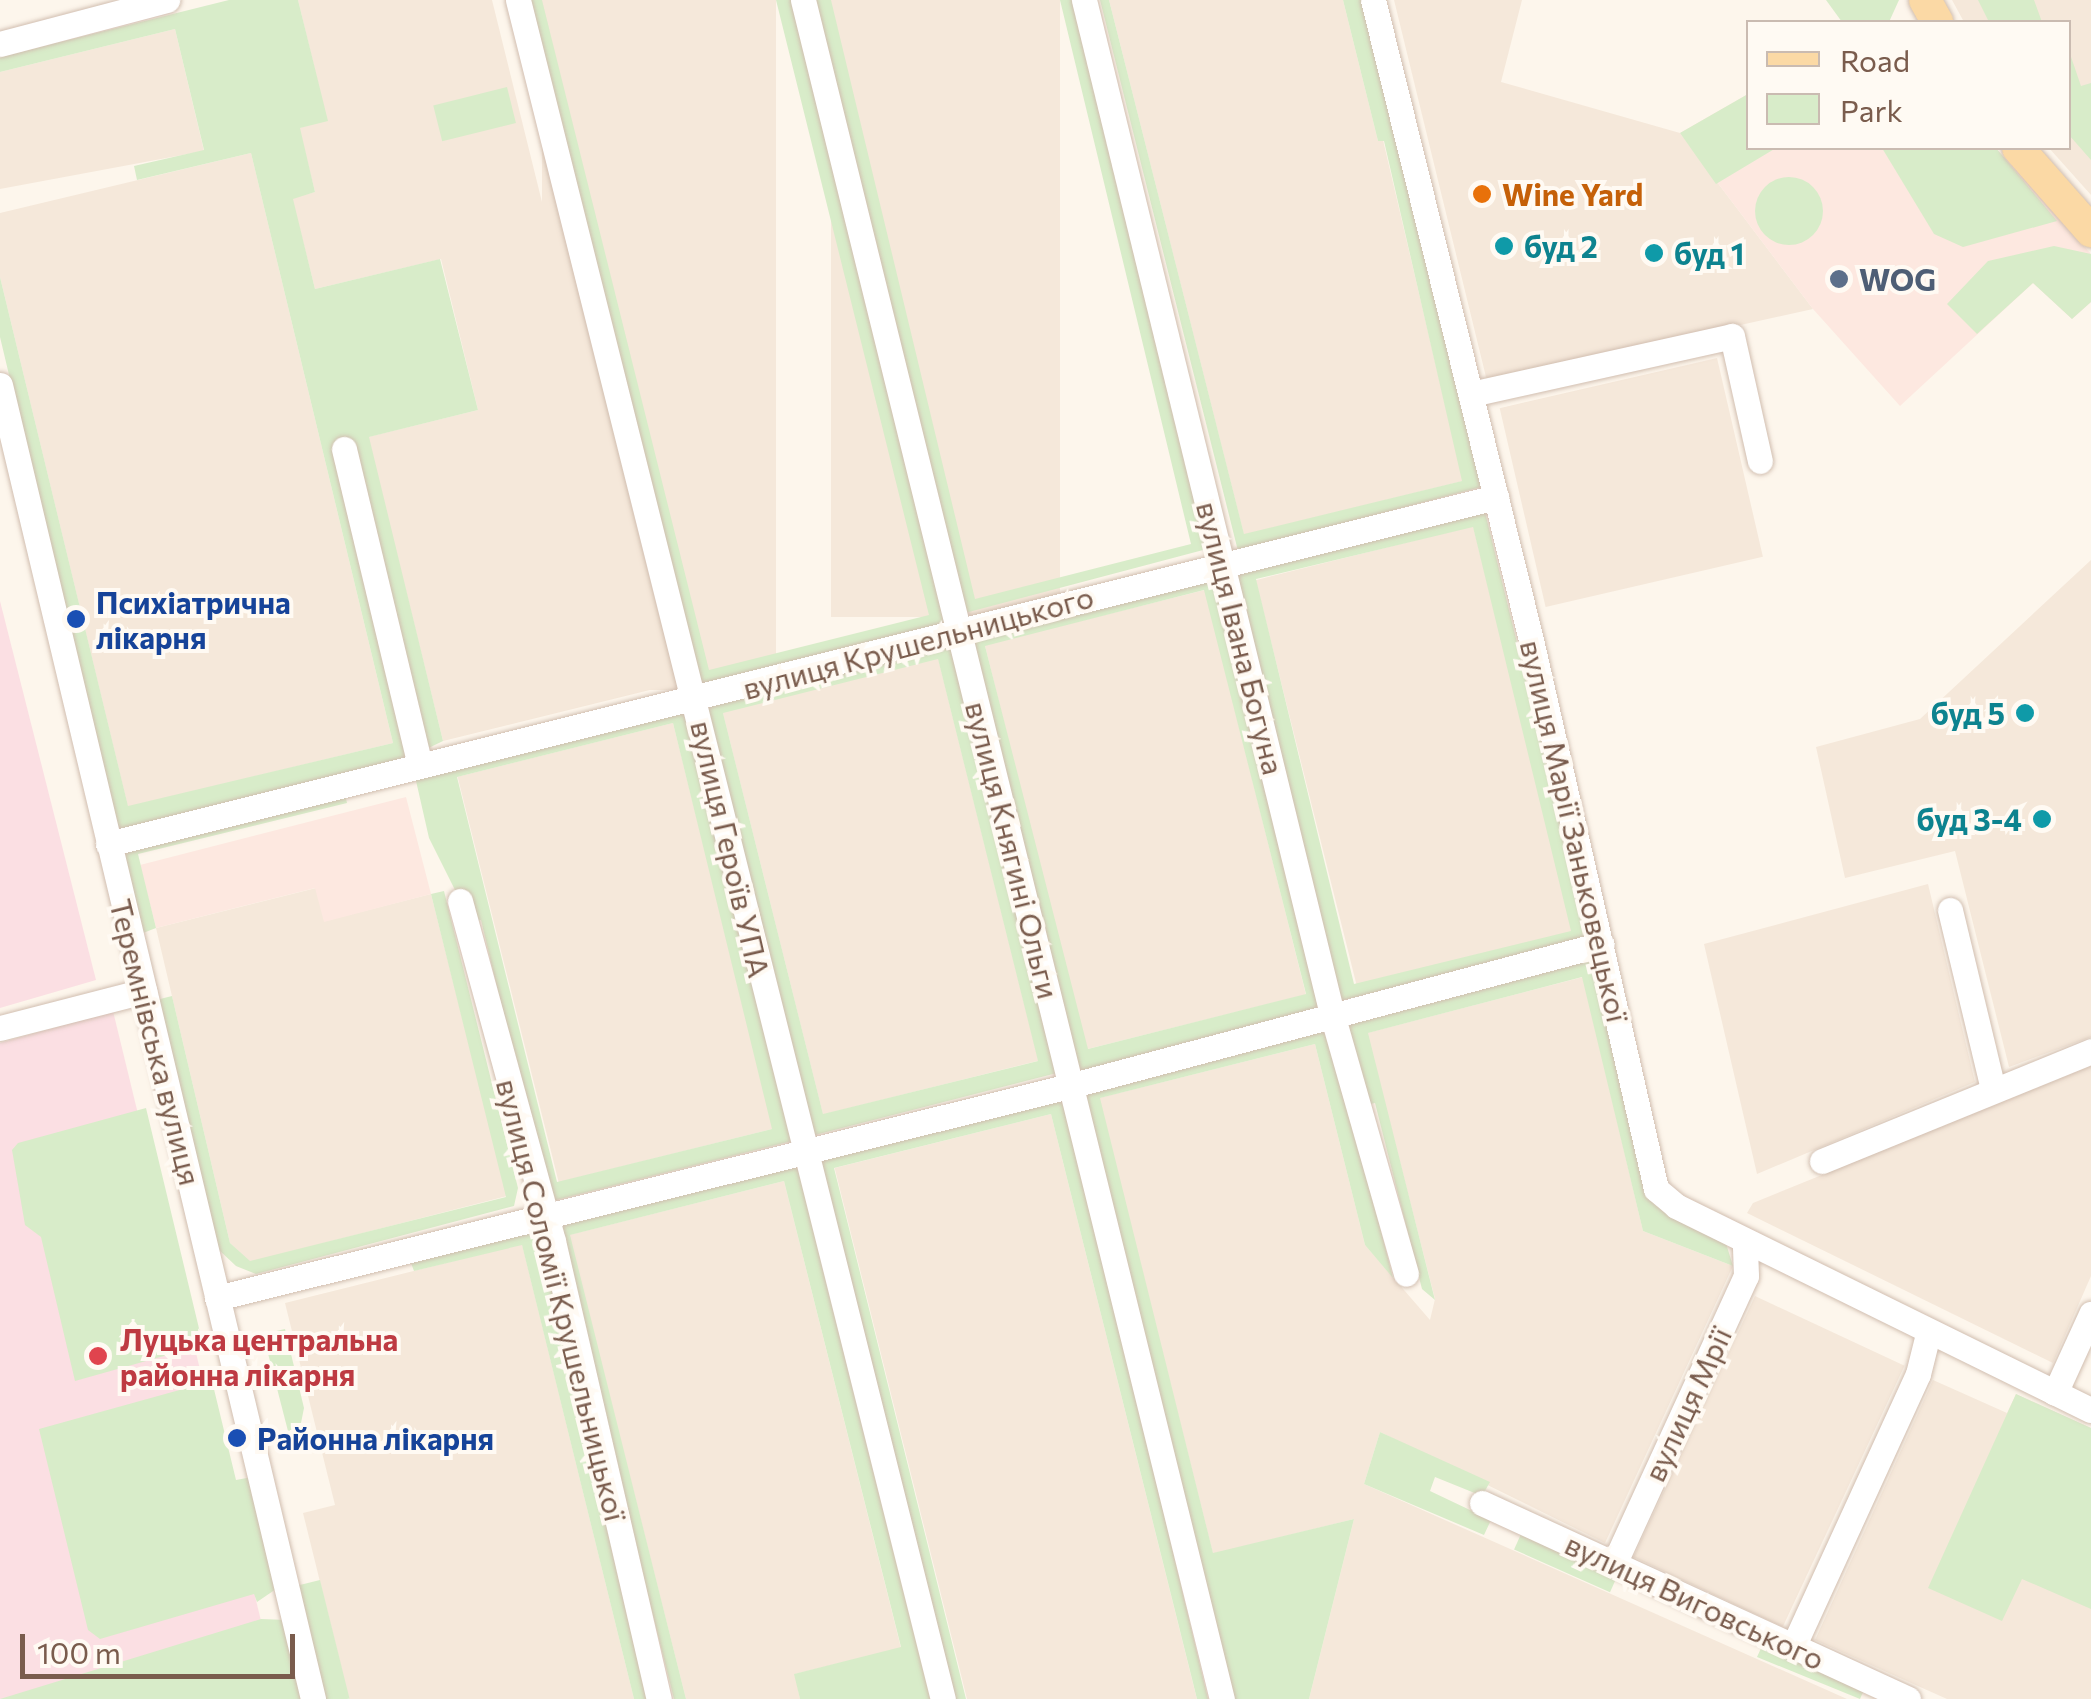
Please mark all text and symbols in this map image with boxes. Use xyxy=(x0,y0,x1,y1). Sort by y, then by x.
legend xyxy=(1746,20,2071,150)
text: Road xyxy=(1840,41,1910,78)
text: Park xyxy=(1840,91,1903,128)
place label: Wine Yard xyxy=(1502,176,1643,212)
marker: Wine Yard xyxy=(1471,183,1493,205)
place label: буд 2 xyxy=(1524,228,1598,264)
marker: буд 2 xyxy=(1493,235,1515,257)
place label: буд 1 xyxy=(1674,235,1744,271)
marker: буд 1 xyxy=(1643,242,1665,264)
place label: WOG xyxy=(1859,261,1936,297)
marker: WOG xyxy=(1828,268,1850,290)
street label: вулиця Івана Богуна xyxy=(1190,498,1292,778)
street label: вулиця Крушельницького xyxy=(739,578,1097,706)
place label: Психіатрична лікарня xyxy=(96,584,291,654)
marker: Психіатрична лікарня xyxy=(65,608,87,630)
street label: вулиця Марії Заньковецької xyxy=(1513,636,1637,1026)
place label: буд 5 xyxy=(1931,695,2005,731)
street label: вулиця Княгині Ольги xyxy=(959,698,1067,1002)
marker: буд 5 xyxy=(2014,702,2036,724)
street label: вулиця Героїв УПА xyxy=(684,717,778,981)
place label: буд 3-4 xyxy=(1917,801,2022,837)
marker: буд 3-4 xyxy=(2031,808,2053,830)
street label: Теремнівська вулиця xyxy=(103,895,209,1189)
street label: вулиця Соломії Крушельницької xyxy=(490,1075,634,1525)
place label: Луцька центральна районна лікарня xyxy=(120,1321,398,1392)
street label: вулиця Мрії xyxy=(1636,1321,1738,1487)
marker: Луцька центральна районна лікарня xyxy=(85,1343,111,1369)
place label: Районна лікарня xyxy=(257,1420,494,1456)
marker: Районна лікарня xyxy=(226,1427,248,1449)
street label: вулиця Виговського xyxy=(1560,1525,1830,1677)
scale bar xyxy=(25,1614,300,1676)
text: 100 m xyxy=(37,1633,121,1670)

